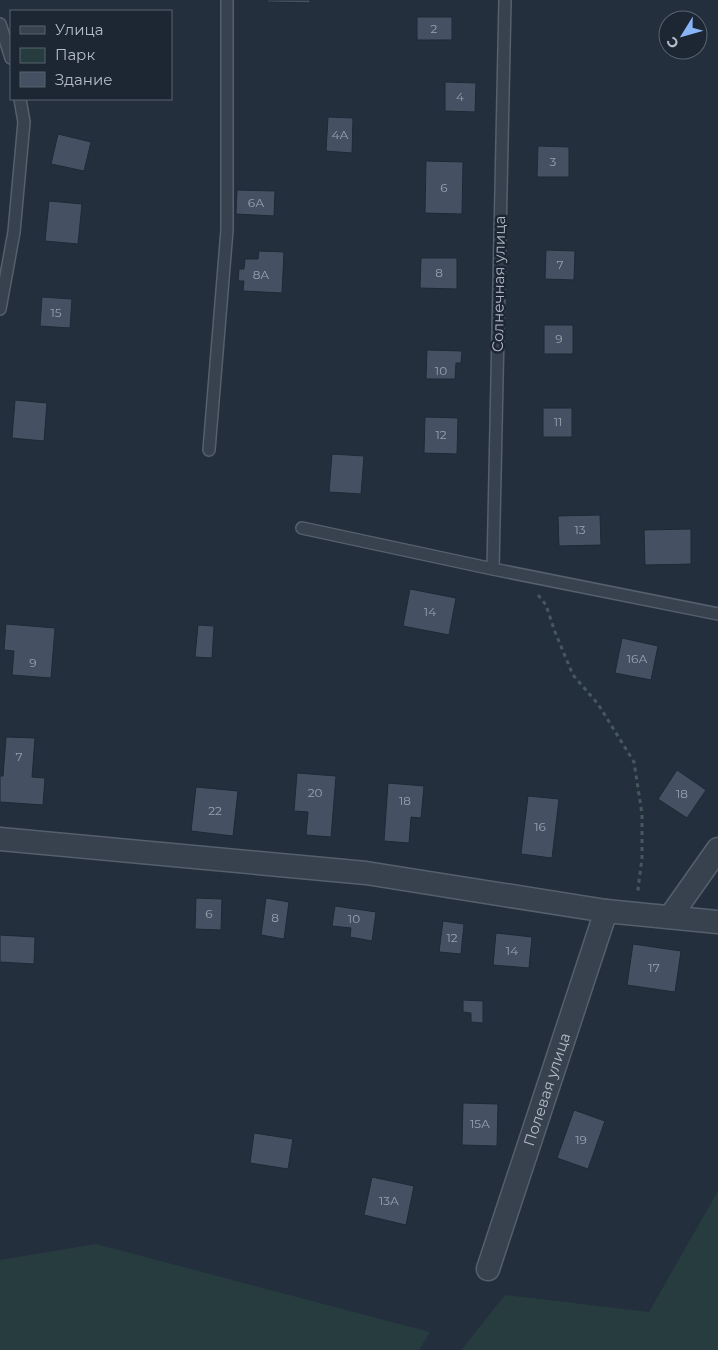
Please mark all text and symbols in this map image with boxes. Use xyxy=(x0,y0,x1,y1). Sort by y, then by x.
legend xyxy=(10,10,172,100)
north arrow xyxy=(658,10,708,60)
text: Улица xyxy=(55,20,103,39)
house number: 2 xyxy=(431,21,438,36)
text: С xyxy=(662,33,683,52)
text: Парк xyxy=(55,45,95,64)
text: Здание xyxy=(55,70,113,89)
house number: 4 xyxy=(456,89,464,104)
house number: 4А xyxy=(332,127,348,142)
house number: 3 xyxy=(550,154,557,169)
house number: 6 xyxy=(440,180,448,195)
house number: 6А xyxy=(248,195,264,210)
street label: Солнечная улица xyxy=(488,216,509,352)
house number: 7 xyxy=(556,257,564,272)
house number: 8 xyxy=(435,265,443,280)
house number: 8А xyxy=(253,267,269,282)
house number: 15 xyxy=(50,305,62,320)
house number: 9 xyxy=(555,331,563,346)
house number: 10 xyxy=(435,363,447,378)
house number: 11 xyxy=(554,414,562,429)
house number: 12 xyxy=(435,427,447,442)
house number: 13 xyxy=(574,522,586,537)
house number: 14 xyxy=(424,604,436,619)
house number: 16А xyxy=(627,651,647,666)
house number: 9 xyxy=(29,655,37,670)
house number: 7 xyxy=(15,749,23,764)
house number: 20 xyxy=(308,785,322,800)
house number: 18 xyxy=(676,786,688,801)
house number: 18 xyxy=(399,793,411,808)
house number: 22 xyxy=(208,803,222,818)
house number: 16 xyxy=(534,819,546,834)
house number: 6 xyxy=(205,906,213,921)
house number: 8 xyxy=(271,910,279,925)
house number: 10 xyxy=(348,911,360,926)
house number: 12 xyxy=(446,930,458,945)
house number: 14 xyxy=(506,943,518,958)
house number: 17 xyxy=(648,960,660,975)
street label: Полевая улица xyxy=(519,1030,574,1149)
house number: 15А xyxy=(470,1116,490,1131)
house number: 19 xyxy=(575,1132,587,1147)
house number: 13А xyxy=(379,1193,399,1208)

